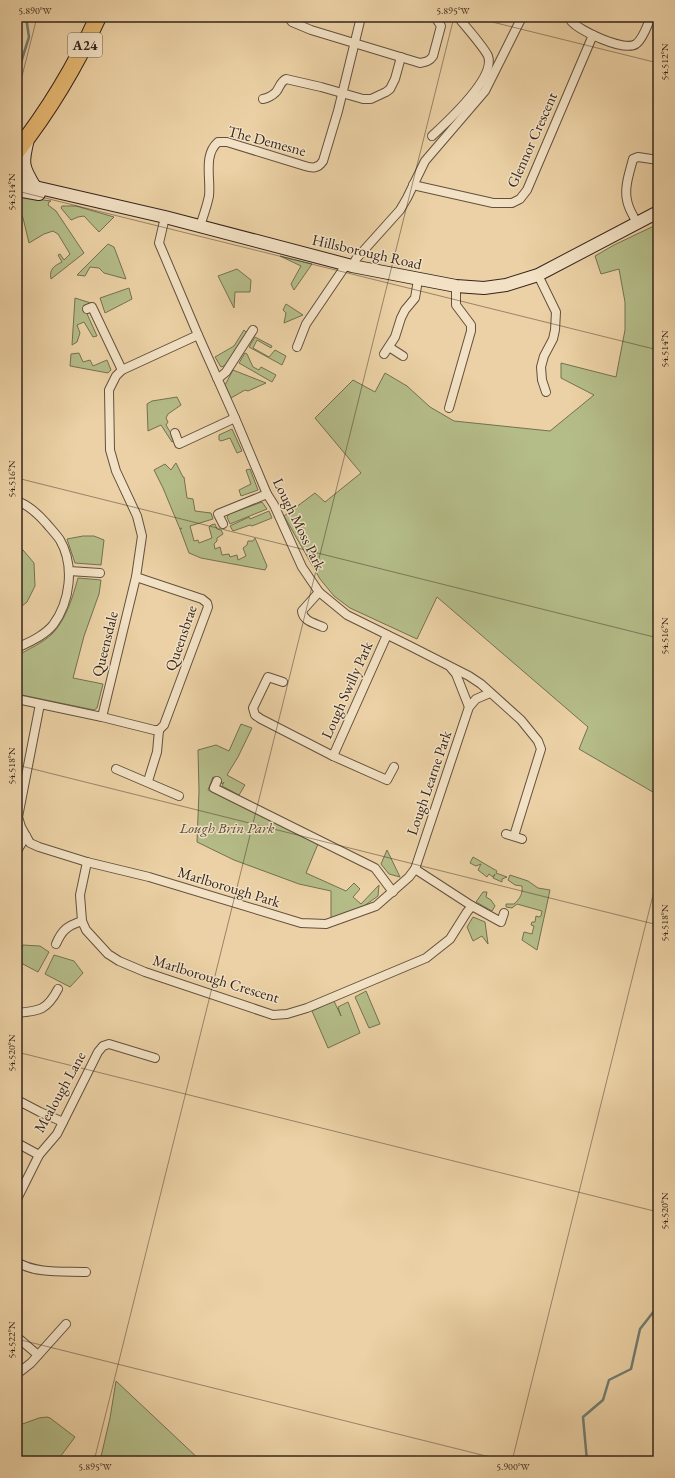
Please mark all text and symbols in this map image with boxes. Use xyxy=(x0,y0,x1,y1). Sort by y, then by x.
text: 5.890°W xyxy=(18,4,53,17)
text: 5.895°W xyxy=(436,4,471,17)
road number: A24 xyxy=(68,33,102,57)
text: 54.512°N xyxy=(658,43,671,81)
street label: Glennor Crescent xyxy=(502,89,561,190)
street label: The Demesne xyxy=(226,121,308,160)
text: 54.514°N xyxy=(5,173,18,211)
street label: Hillsborough Road xyxy=(310,230,424,273)
text: 54.514°N xyxy=(658,330,671,368)
text: 54.516°N xyxy=(5,460,18,498)
street label: Lough Moss Park xyxy=(269,475,330,574)
street label: Queensbrae xyxy=(160,602,201,673)
street label: Queensdale xyxy=(87,609,122,679)
text: 54.516°N xyxy=(658,617,671,655)
street label: Lough Swilly Park xyxy=(317,637,377,741)
street label: Lough Learne Park xyxy=(402,727,456,838)
text: 54.518°N xyxy=(5,747,18,785)
park label: Lough Brin Park xyxy=(179,818,275,837)
street label: Marlborough Park xyxy=(176,862,284,911)
text: 54.518°N xyxy=(658,904,671,942)
street label: Marlborough Crescent xyxy=(151,950,282,1007)
text: 54.520°N xyxy=(5,1034,18,1072)
street label: Mealough Lane xyxy=(29,1048,90,1136)
text: 54.520°N xyxy=(658,1192,671,1230)
text: 54.522°N xyxy=(5,1321,18,1359)
text: 5.895°W xyxy=(78,1460,113,1473)
text: 5.900°W xyxy=(496,1460,531,1473)

